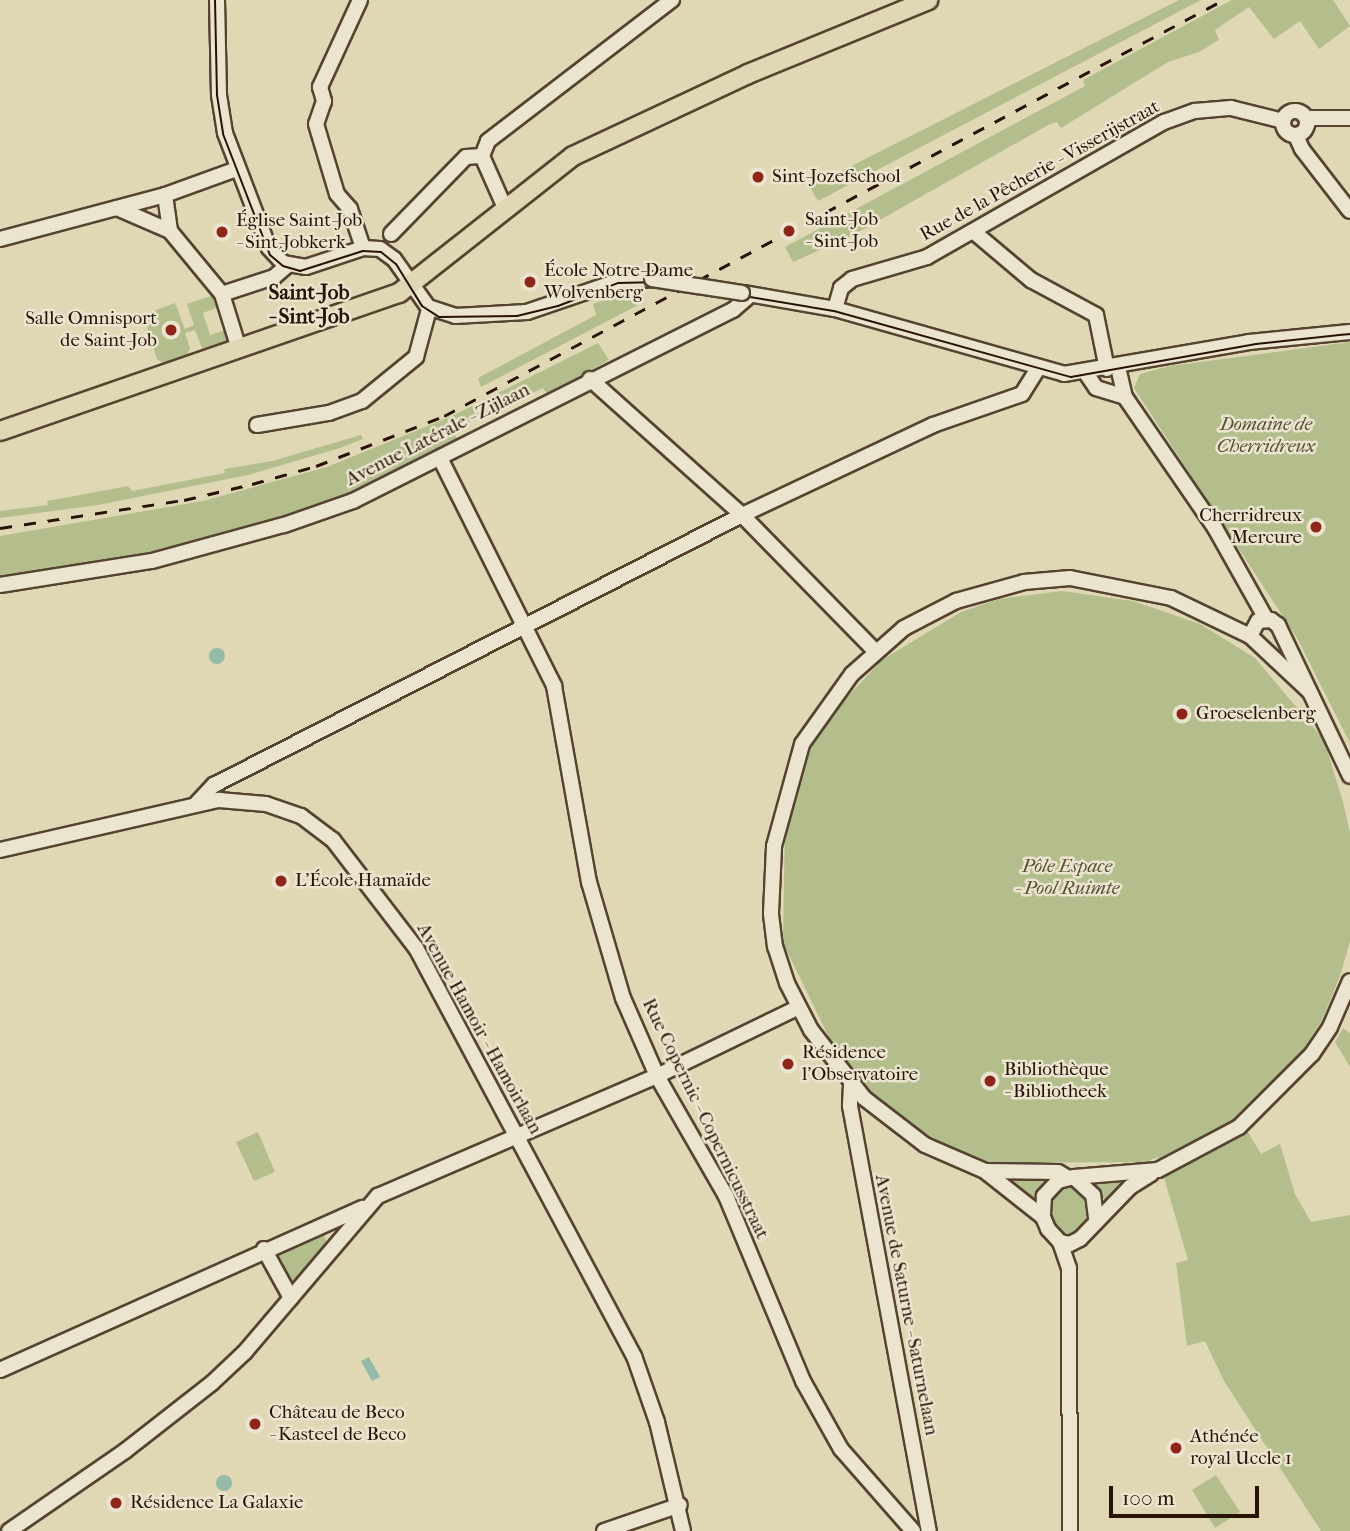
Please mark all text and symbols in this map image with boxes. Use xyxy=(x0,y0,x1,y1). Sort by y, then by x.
street label: Rue de la Pêcherie - Visserijstraat xyxy=(916,95,1164,247)
place label: Sint-Jozefschool xyxy=(772,166,901,188)
marker: Sint-Jozefschool xyxy=(750,169,766,185)
place label: Saint-Job - Sint-Job xyxy=(805,209,878,253)
place label: Église Saint-Job - Sint-Jobkerk xyxy=(236,210,362,254)
marker: Saint-Job - Sint-Job xyxy=(779,221,799,241)
marker: Église Saint-Job - Sint-Jobkerk xyxy=(214,224,230,240)
place label: École Notre-Dame Wolvenberg xyxy=(544,260,693,304)
marker: École Notre-Dame Wolvenberg xyxy=(522,274,538,290)
district label: Saint-Job - Sint-Job xyxy=(269,279,349,329)
place label: Salle Omnisport de Saint-Job xyxy=(25,308,157,352)
marker: Salle Omnisport de Saint-Job xyxy=(163,322,179,338)
street label: Avenue Latérale - Zijlaan xyxy=(342,379,534,491)
park label: Domaine de Cherridreux xyxy=(1217,414,1315,458)
place label: Cherridreux Mercure xyxy=(1199,505,1302,549)
marker: Cherridreux Mercure xyxy=(1308,519,1324,535)
place label: Groeselenberg xyxy=(1196,703,1316,725)
marker: Groeselenberg xyxy=(1174,706,1190,722)
park label: Pôle Espace - Pool Ruimte xyxy=(1015,856,1119,900)
place label: L'École Hamaïde xyxy=(295,870,431,892)
marker: L'École Hamaïde xyxy=(273,873,289,889)
street label: Avenue Hamoir - Hamoirlaan xyxy=(411,920,547,1138)
street label: Rue Copernic - Copernicusstraat xyxy=(637,995,773,1243)
place label: Résidence l'Observatoire xyxy=(802,1042,918,1086)
marker: Résidence l'Observatoire xyxy=(780,1056,796,1072)
place label: Bibliothèque - Bibliotheek xyxy=(1004,1059,1109,1103)
marker: Bibliothèque - Bibliotheek xyxy=(982,1073,998,1089)
street label: Avenue de Saturne - Saturnelaan xyxy=(870,1173,942,1437)
place label: Château de Beco - Kasteel de Beco xyxy=(269,1402,406,1446)
marker: Château de Beco - Kasteel de Beco xyxy=(247,1416,263,1432)
place label: Athénée royal Uccle 1 xyxy=(1190,1426,1292,1470)
marker: Athénée royal Uccle 1 xyxy=(1168,1440,1184,1456)
scale bar xyxy=(1112,1472,1262,1516)
text: 100 m xyxy=(1122,1486,1175,1510)
place label: Résidence La Galaxie xyxy=(130,1492,303,1514)
marker: Résidence La Galaxie xyxy=(108,1495,124,1511)

